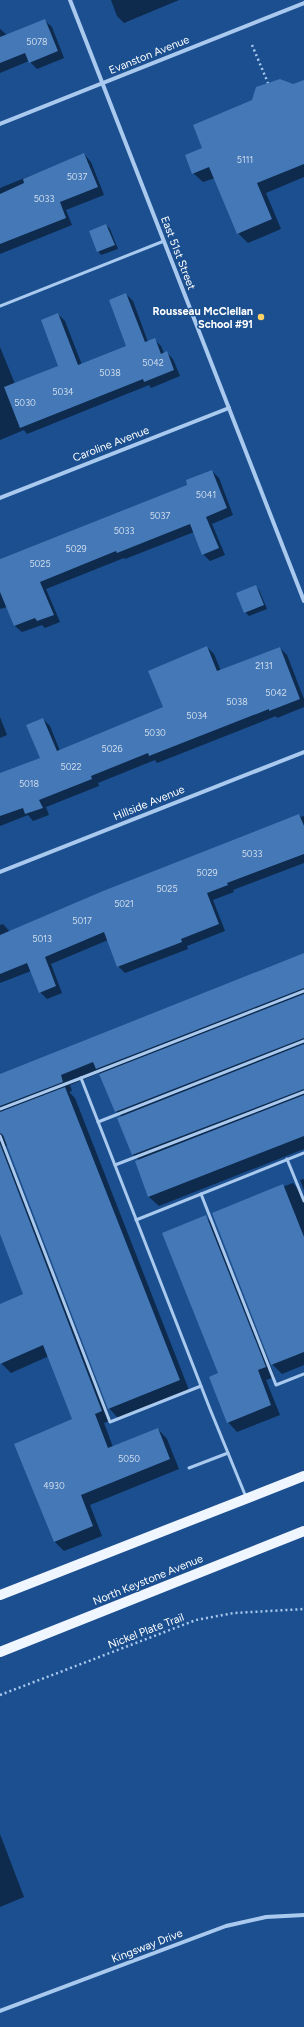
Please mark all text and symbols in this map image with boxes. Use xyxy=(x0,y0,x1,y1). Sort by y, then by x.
street label: Evanston Avenue xyxy=(107,33,191,77)
house number: 5078 xyxy=(26,36,48,47)
house number: 5111 xyxy=(237,154,253,165)
house number: 5037 xyxy=(67,171,87,182)
house number: 5033 xyxy=(34,193,54,204)
street label: East 51st Street xyxy=(158,214,198,292)
place label: Rousseau McClellan School #91 xyxy=(152,305,253,331)
marker: Rousseau McClellan School #91 xyxy=(256,312,266,322)
house number: 5042 xyxy=(142,357,164,368)
house number: 5038 xyxy=(99,367,121,378)
house number: 5034 xyxy=(52,386,74,397)
house number: 5030 xyxy=(14,397,36,408)
street label: Caroline Avenue xyxy=(71,423,151,465)
house number: 5041 xyxy=(196,489,216,500)
house number: 5037 xyxy=(150,510,170,521)
house number: 5033 xyxy=(114,525,134,536)
house number: 5029 xyxy=(65,543,87,554)
house number: 5025 xyxy=(29,558,51,569)
house number: 2131 xyxy=(255,660,273,671)
house number: 5042 xyxy=(265,687,287,698)
house number: 5038 xyxy=(226,696,248,707)
house number: 5034 xyxy=(186,710,208,721)
house number: 5030 xyxy=(144,727,166,738)
house number: 5026 xyxy=(101,743,123,754)
house number: 5022 xyxy=(60,761,82,772)
house number: 5018 xyxy=(19,778,40,789)
street label: Hillside Avenue xyxy=(111,783,187,823)
house number: 5033 xyxy=(242,848,262,859)
house number: 5029 xyxy=(196,867,218,878)
house number: 5025 xyxy=(156,883,178,894)
house number: 5021 xyxy=(114,898,134,909)
house number: 5017 xyxy=(72,915,92,926)
house number: 5013 xyxy=(32,933,52,944)
house number: 5050 xyxy=(118,1453,140,1464)
house number: 4930 xyxy=(43,1480,65,1491)
street label: North Keystone Avenue xyxy=(91,1552,205,1608)
street label: Nickel Plate Trail xyxy=(106,1611,186,1651)
street label: Kingsway Drive xyxy=(110,1927,184,1965)

